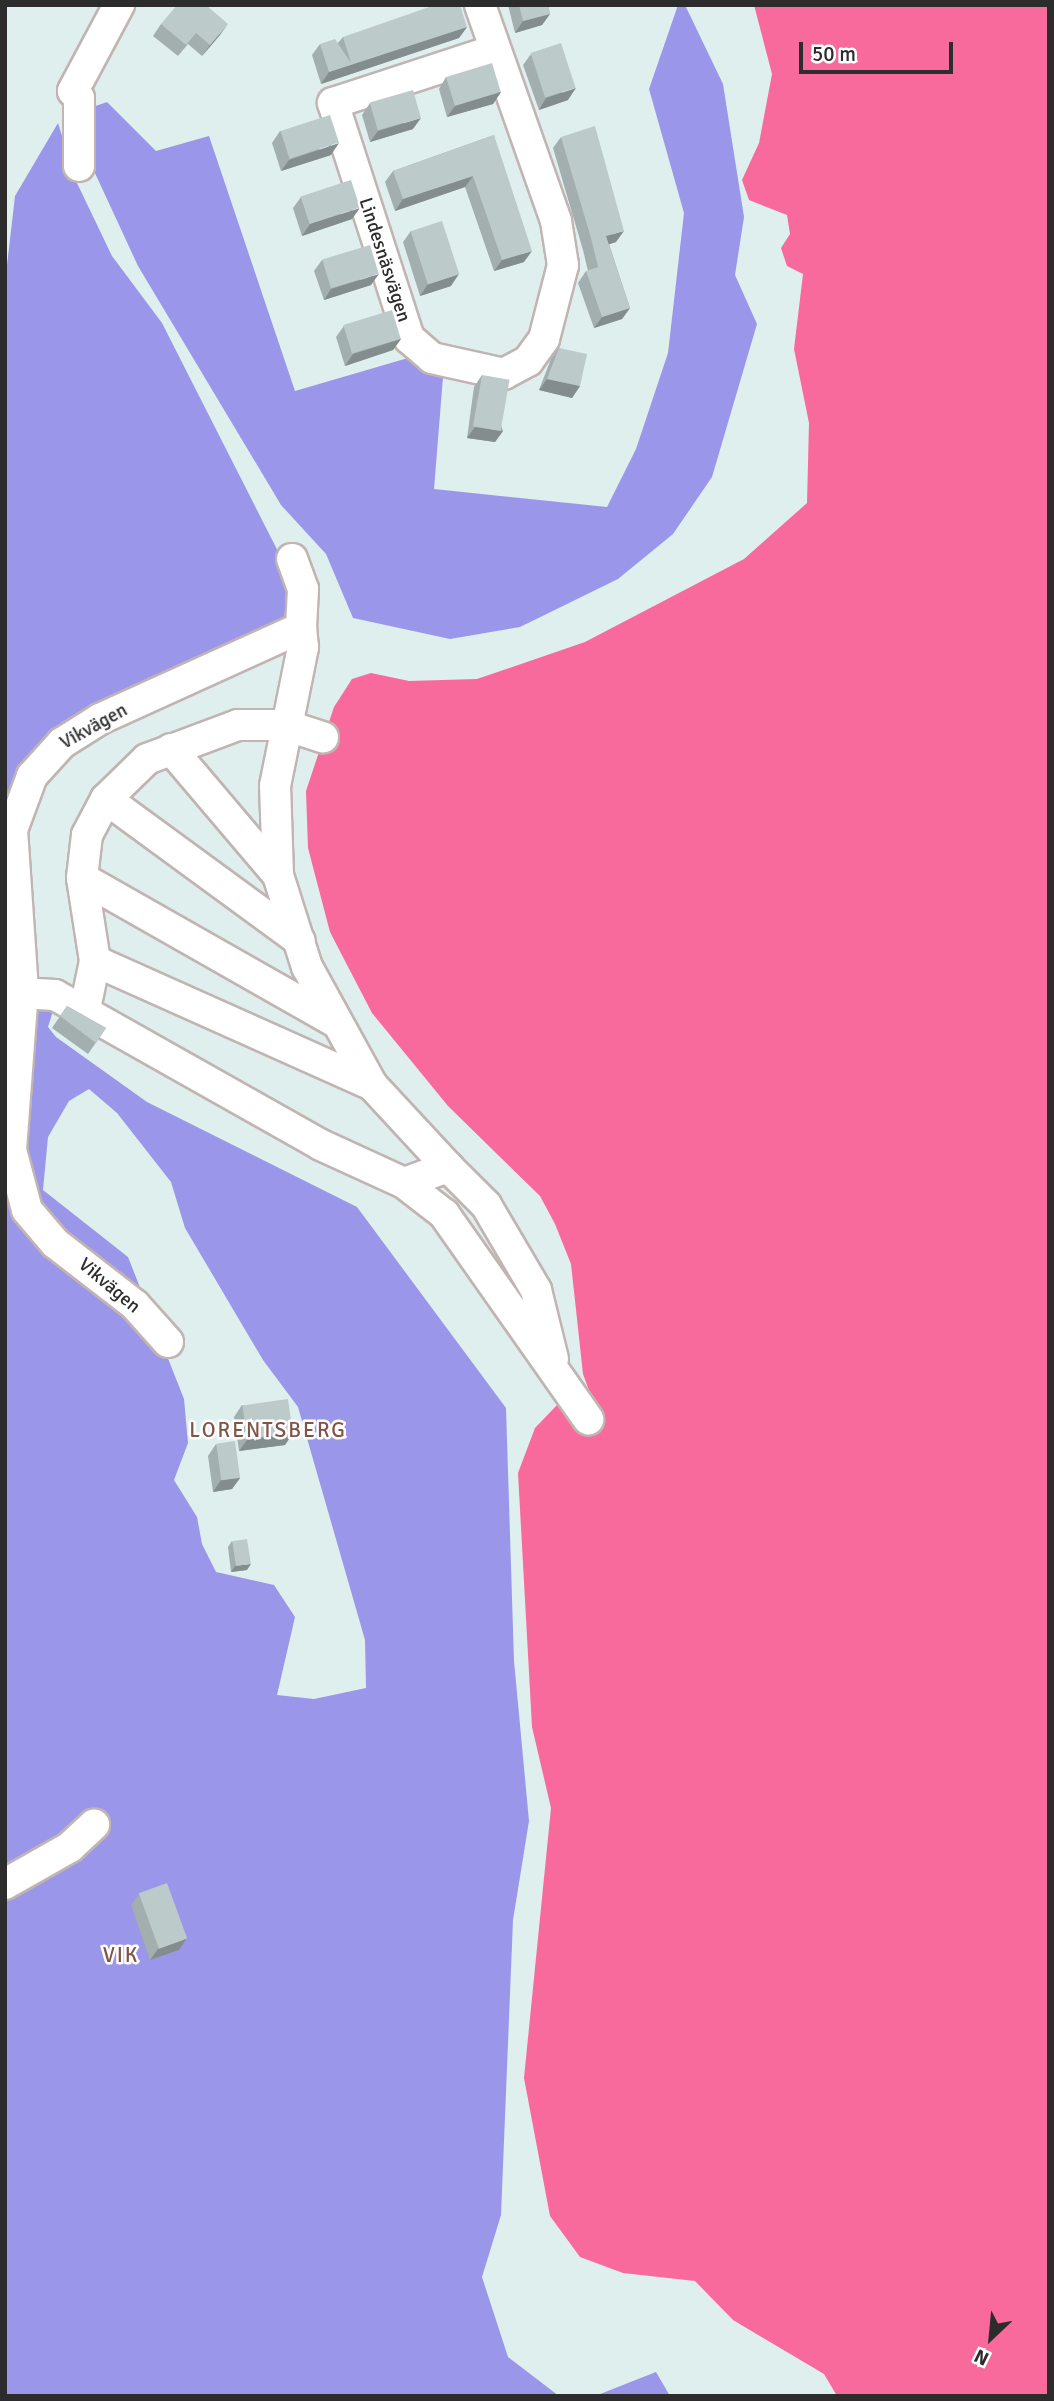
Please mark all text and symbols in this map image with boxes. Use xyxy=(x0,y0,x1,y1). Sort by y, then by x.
scale bar xyxy=(802,28,956,72)
text: 50 m xyxy=(812,41,856,67)
street label: Lindesnäsvägen xyxy=(353,195,415,325)
street label: Vikvägen xyxy=(56,699,132,755)
street label: Vikvägen xyxy=(73,1254,145,1318)
district label: LORENTSBERG xyxy=(191,1417,345,1443)
district label: VIK xyxy=(103,1942,139,1968)
north arrow xyxy=(956,2303,1026,2373)
text: N xyxy=(971,2343,993,2371)

